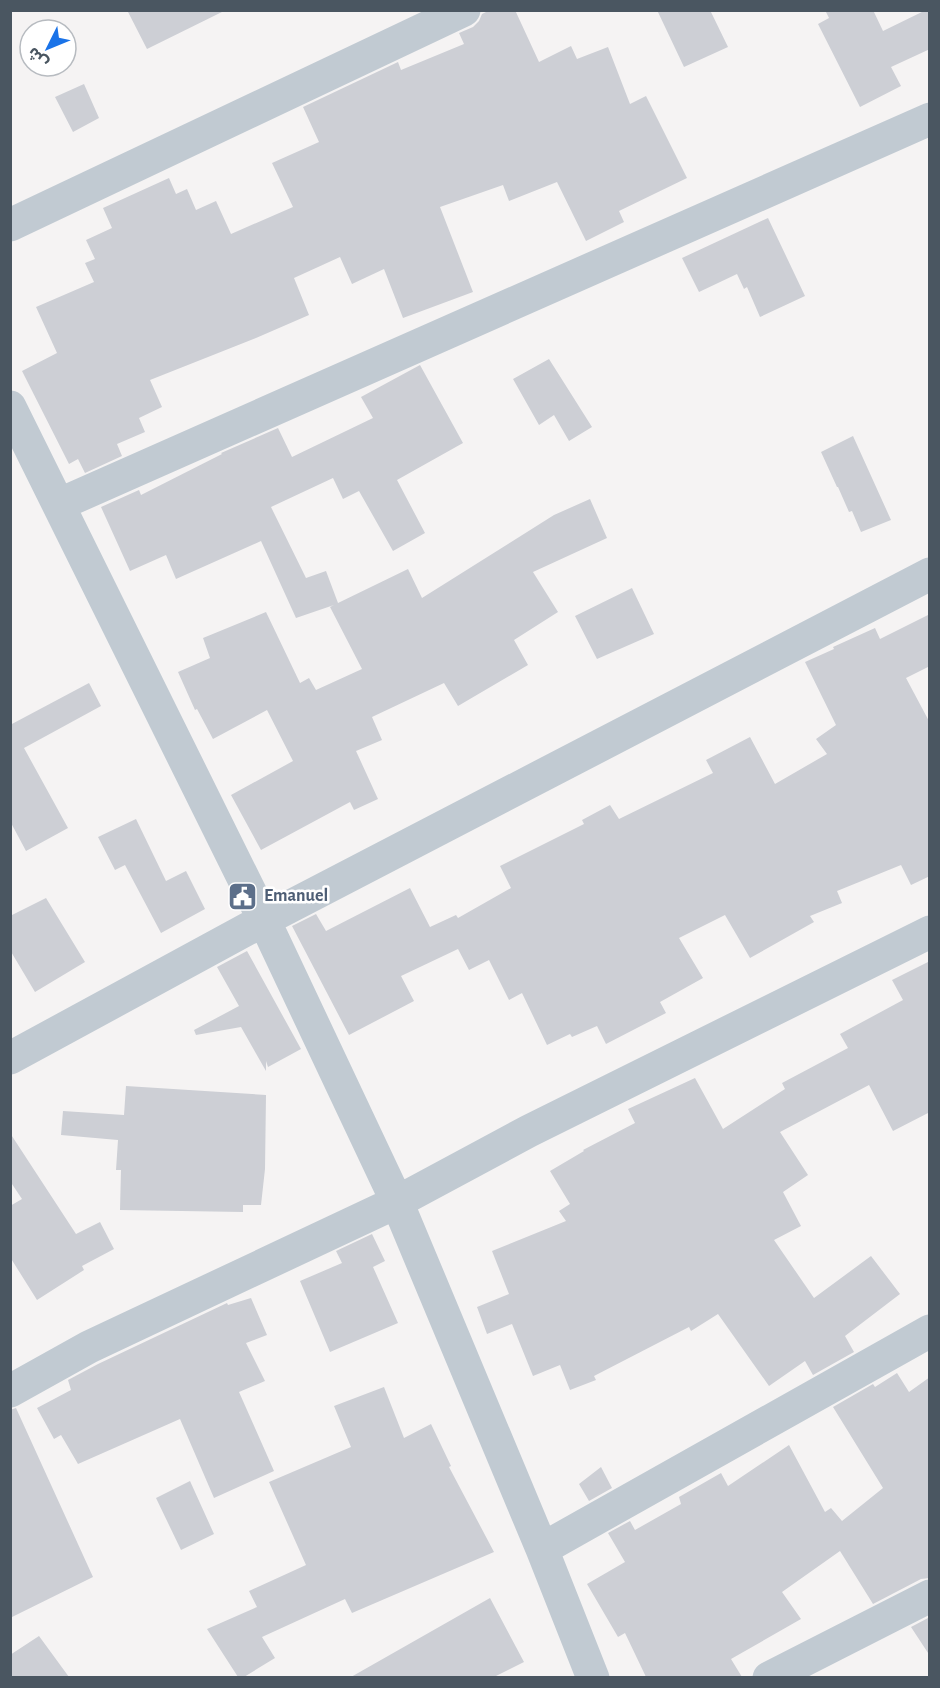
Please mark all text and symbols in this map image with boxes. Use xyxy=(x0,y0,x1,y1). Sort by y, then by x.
north arrow xyxy=(18,18,78,78)
text: ش xyxy=(24,43,52,71)
public building icon: Emanuel xyxy=(227,880,259,912)
place label: Emanuel xyxy=(264,887,328,905)

